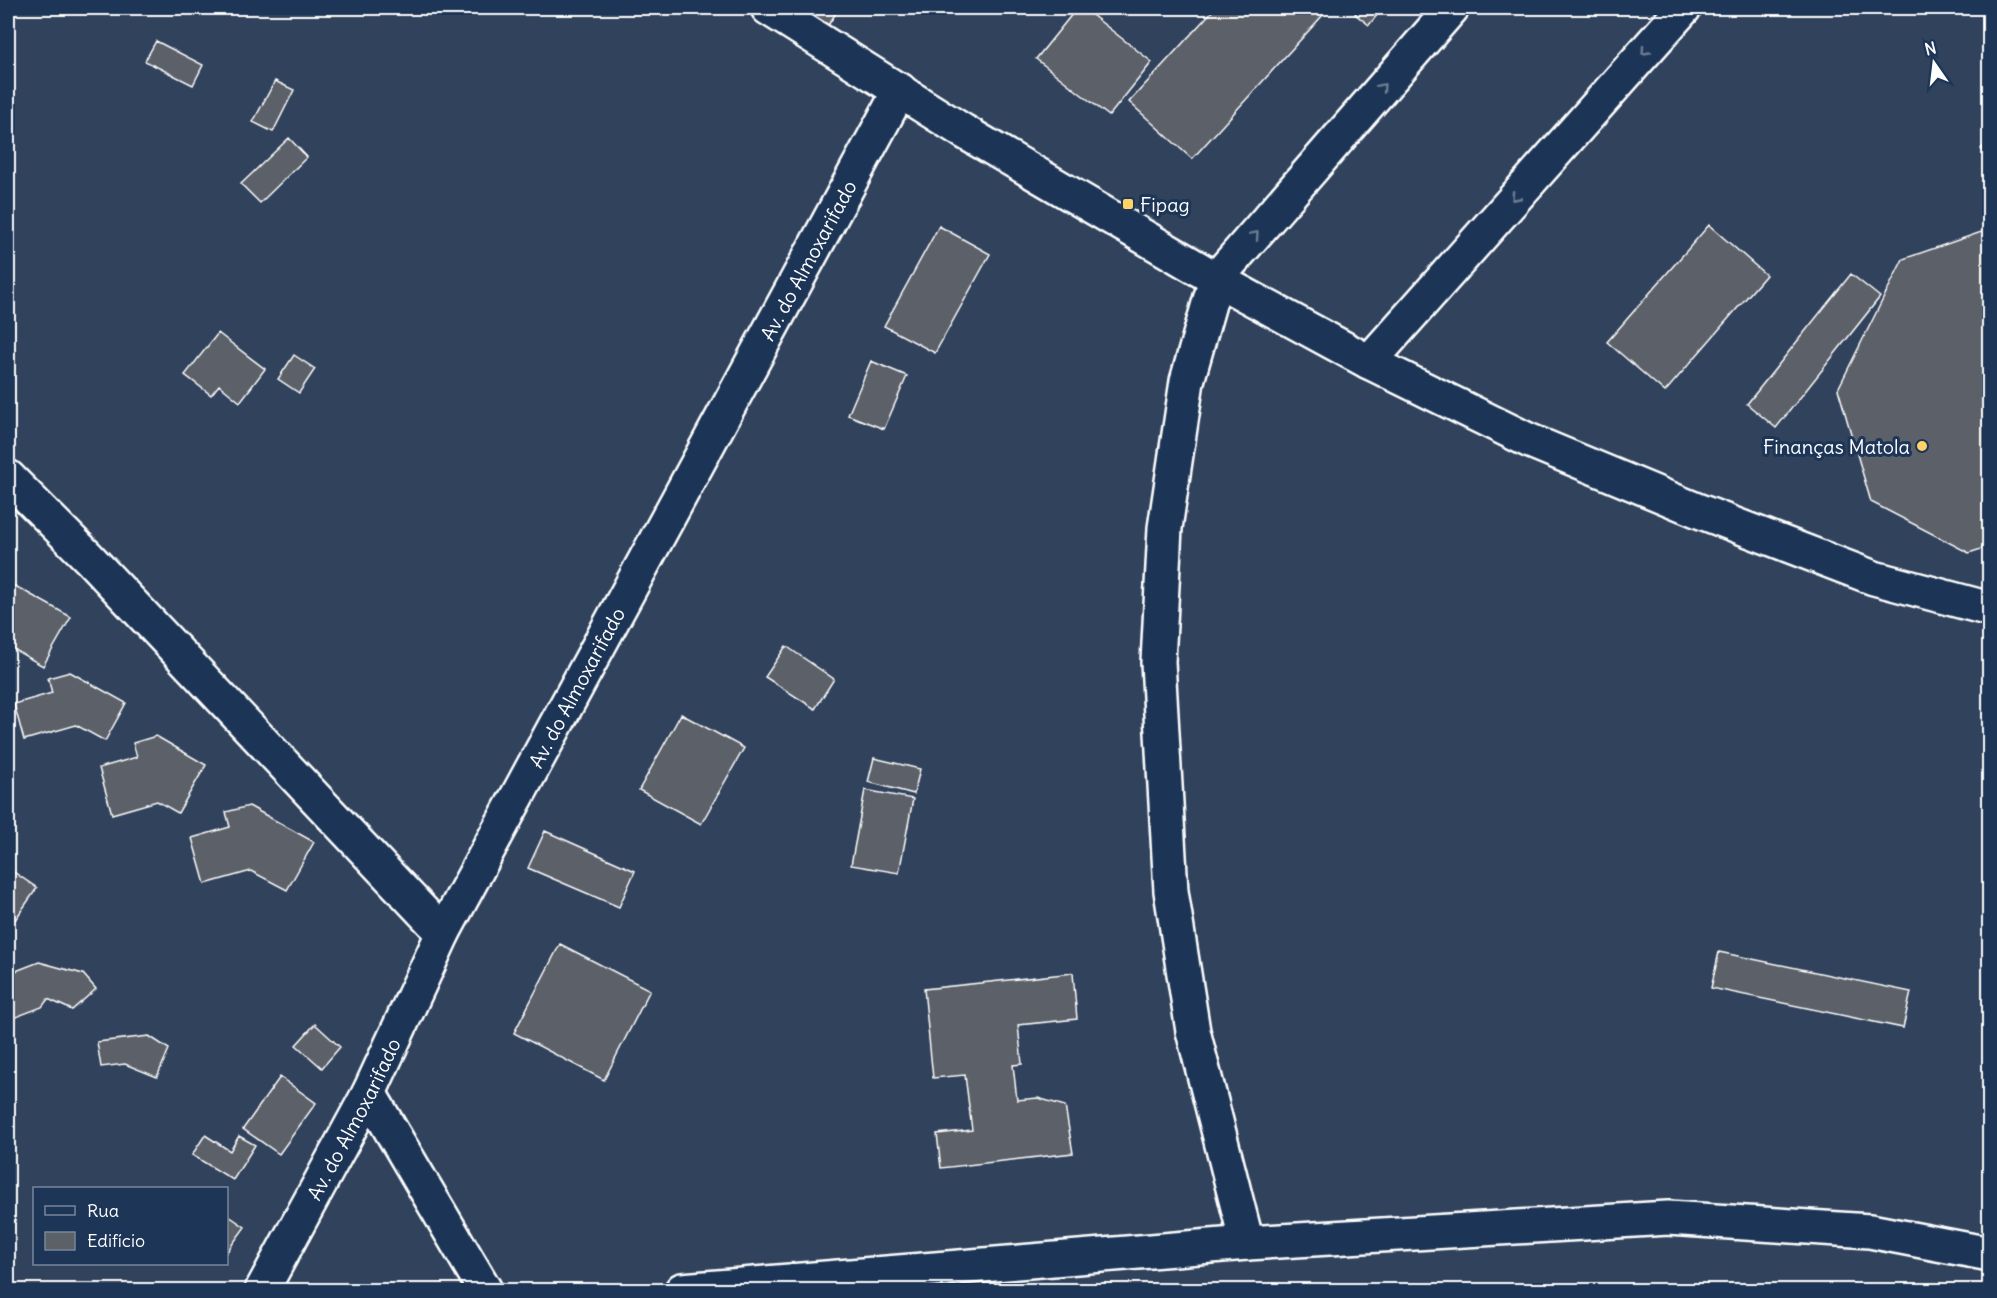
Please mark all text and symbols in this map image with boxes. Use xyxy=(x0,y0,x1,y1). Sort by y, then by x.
north arrow xyxy=(1904,33,1964,93)
text: N xyxy=(1923,37,1938,59)
one-way arrow xyxy=(1641,44,1652,55)
one-way arrow xyxy=(1375,83,1386,94)
street label: Av. do Almoxarifado xyxy=(754,175,861,345)
one-way arrow xyxy=(1511,190,1522,201)
place label: Fipag xyxy=(1140,192,1190,217)
marker: Fipag xyxy=(1121,197,1135,211)
one-way arrow xyxy=(1247,231,1258,242)
place label: Finanças Matola xyxy=(1763,434,1910,459)
marker: Finanças Matola xyxy=(1915,439,1929,453)
street label: Av. do Almoxarifado xyxy=(523,603,630,772)
street label: Av. do Almoxarifado xyxy=(301,1034,405,1204)
legend xyxy=(33,1187,228,1265)
text: Rua xyxy=(87,1199,119,1222)
text: Edifício xyxy=(87,1229,145,1252)

